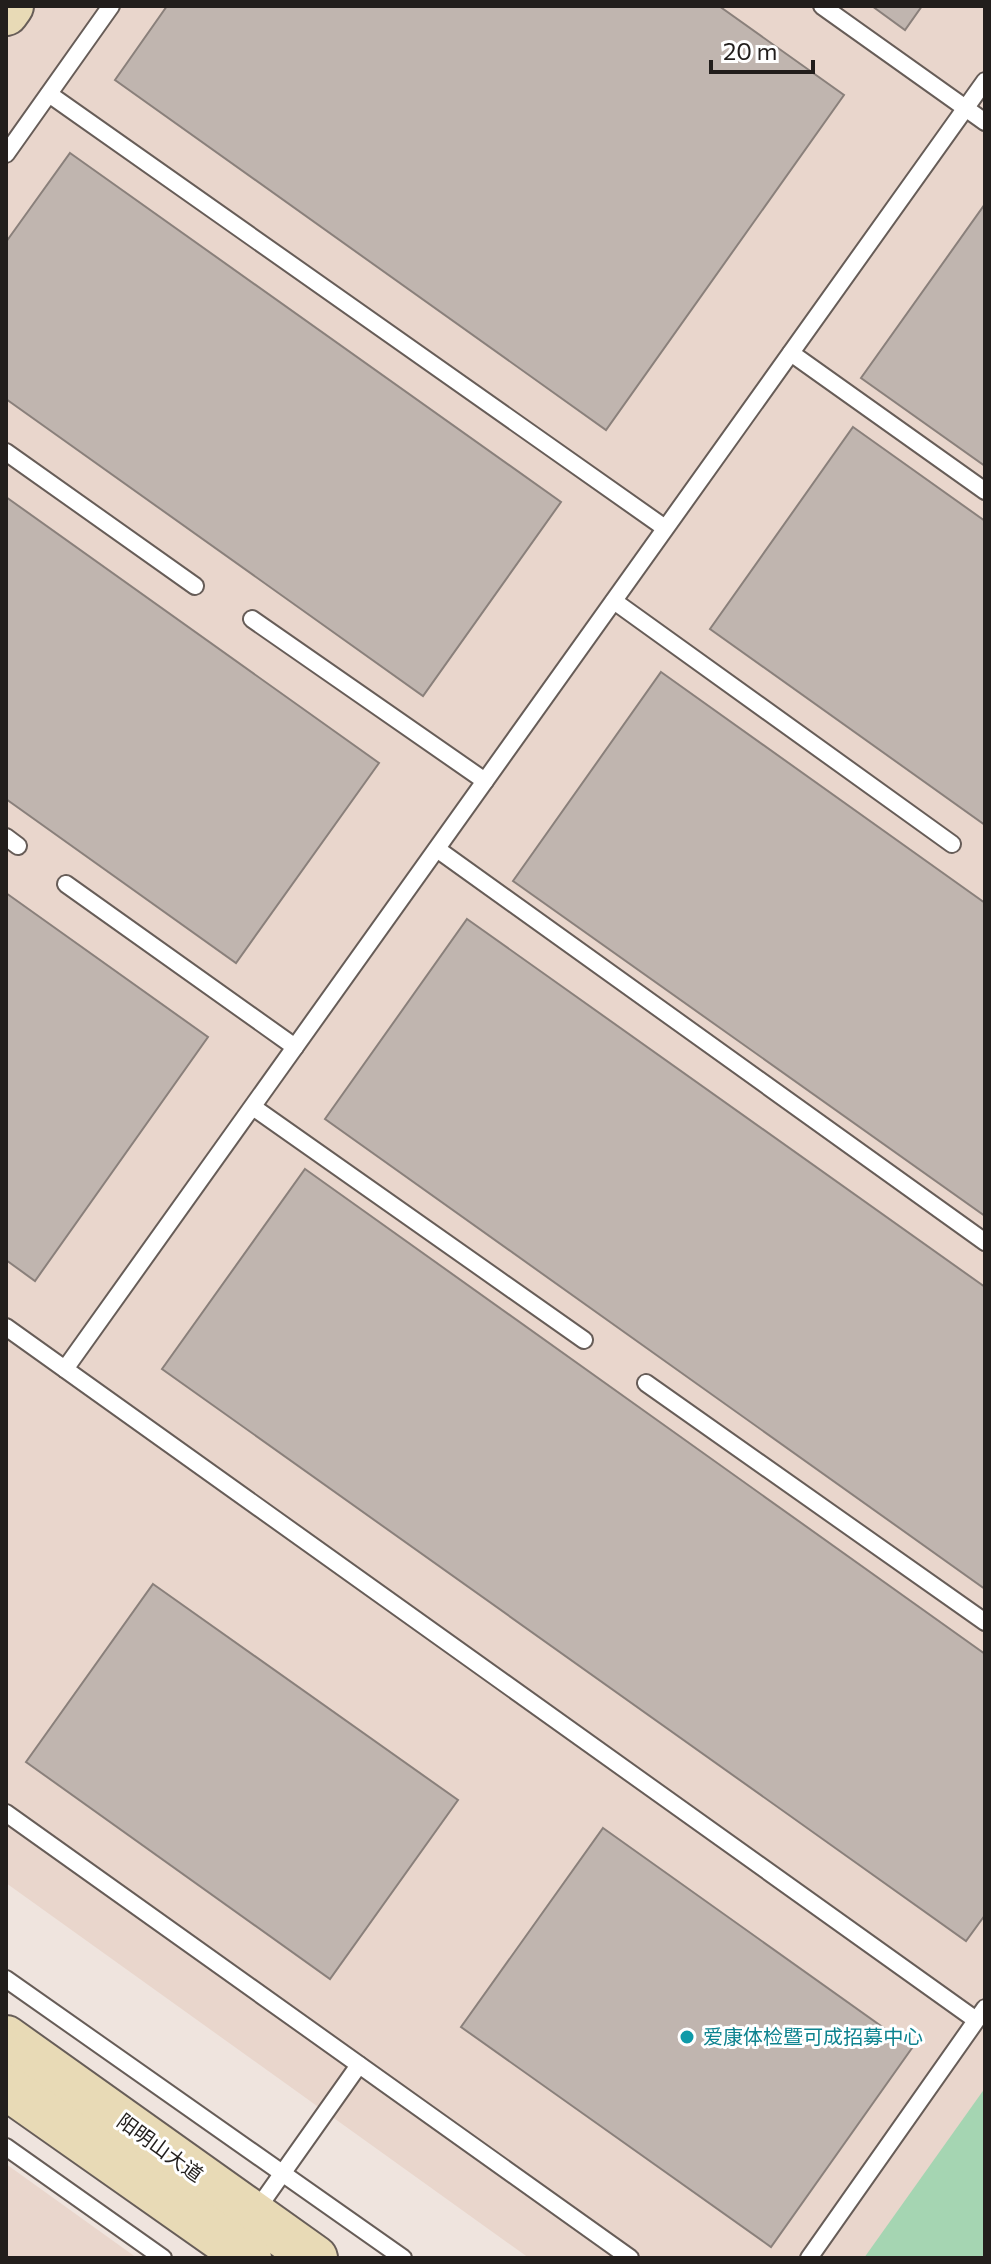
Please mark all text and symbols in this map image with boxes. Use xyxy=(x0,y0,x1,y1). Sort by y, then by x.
scale bar xyxy=(711,24,813,74)
text: 20 m xyxy=(723,36,777,65)
place label: 爱康体检暨可成招募中心 xyxy=(703,2024,923,2048)
marker: 爱康体检暨可成招募中心 xyxy=(678,2028,696,2046)
street label: 阳明山大道 xyxy=(113,2108,208,2186)

